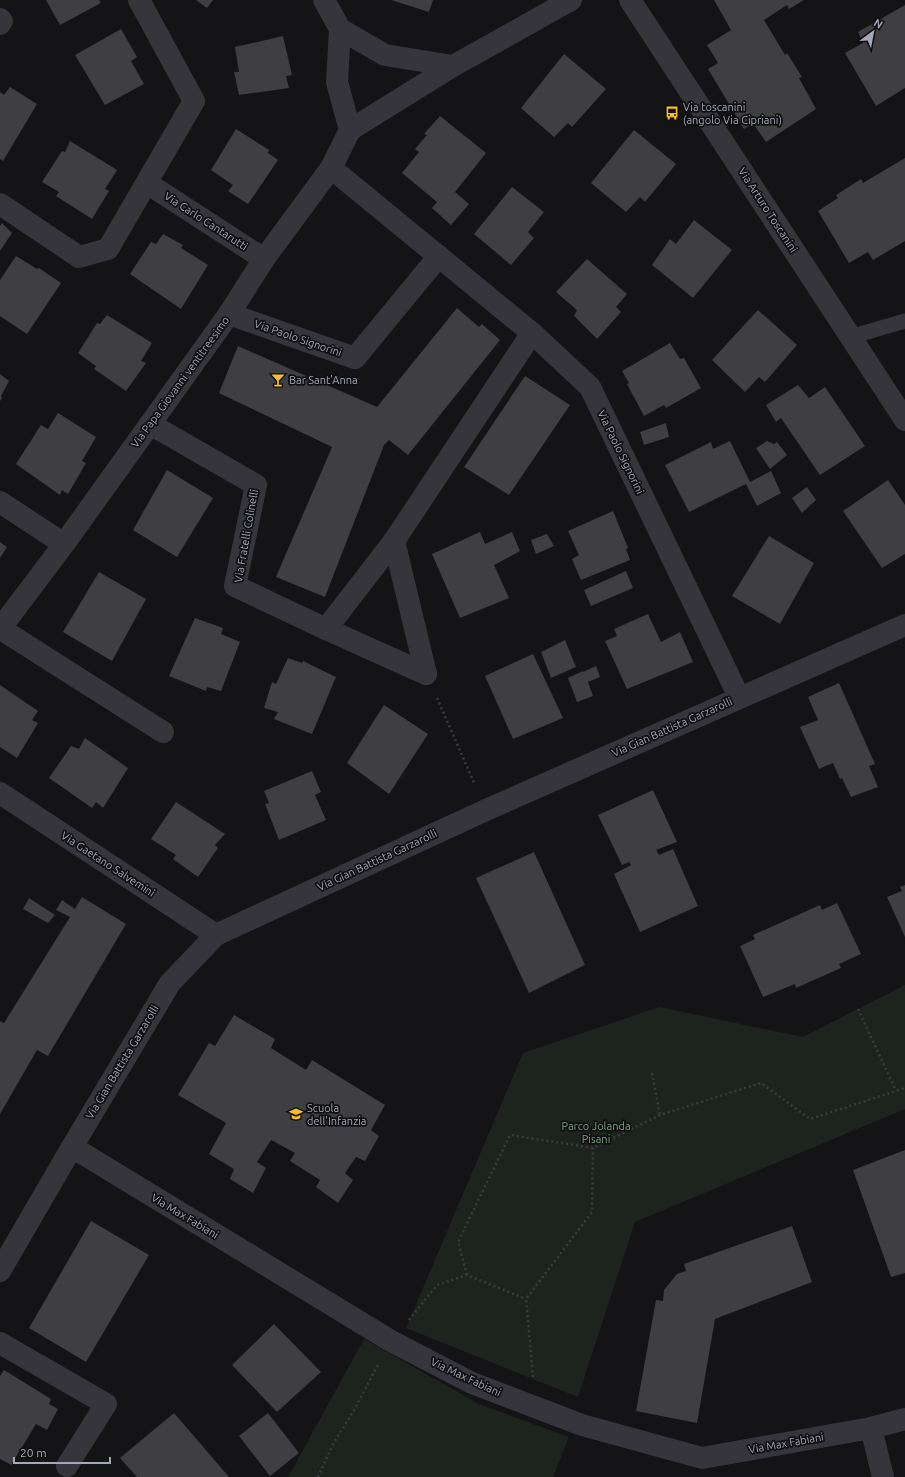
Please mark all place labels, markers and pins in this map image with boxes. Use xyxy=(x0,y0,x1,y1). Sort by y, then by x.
place label: Via toscanini (angolo Via Cipriani) xyxy=(683,101,782,127)
bus stop icon: Via toscanini (angolo Via Cipriani) xyxy=(664,105,680,121)
bar icon: Bar Sant'Anna xyxy=(270,372,286,388)
place label: Bar Sant'Anna xyxy=(289,374,358,386)
place label: Scuola dell'Infanzia xyxy=(307,1102,367,1127)
school or university icon: Scuola dell'Infanzia xyxy=(288,1106,304,1122)

